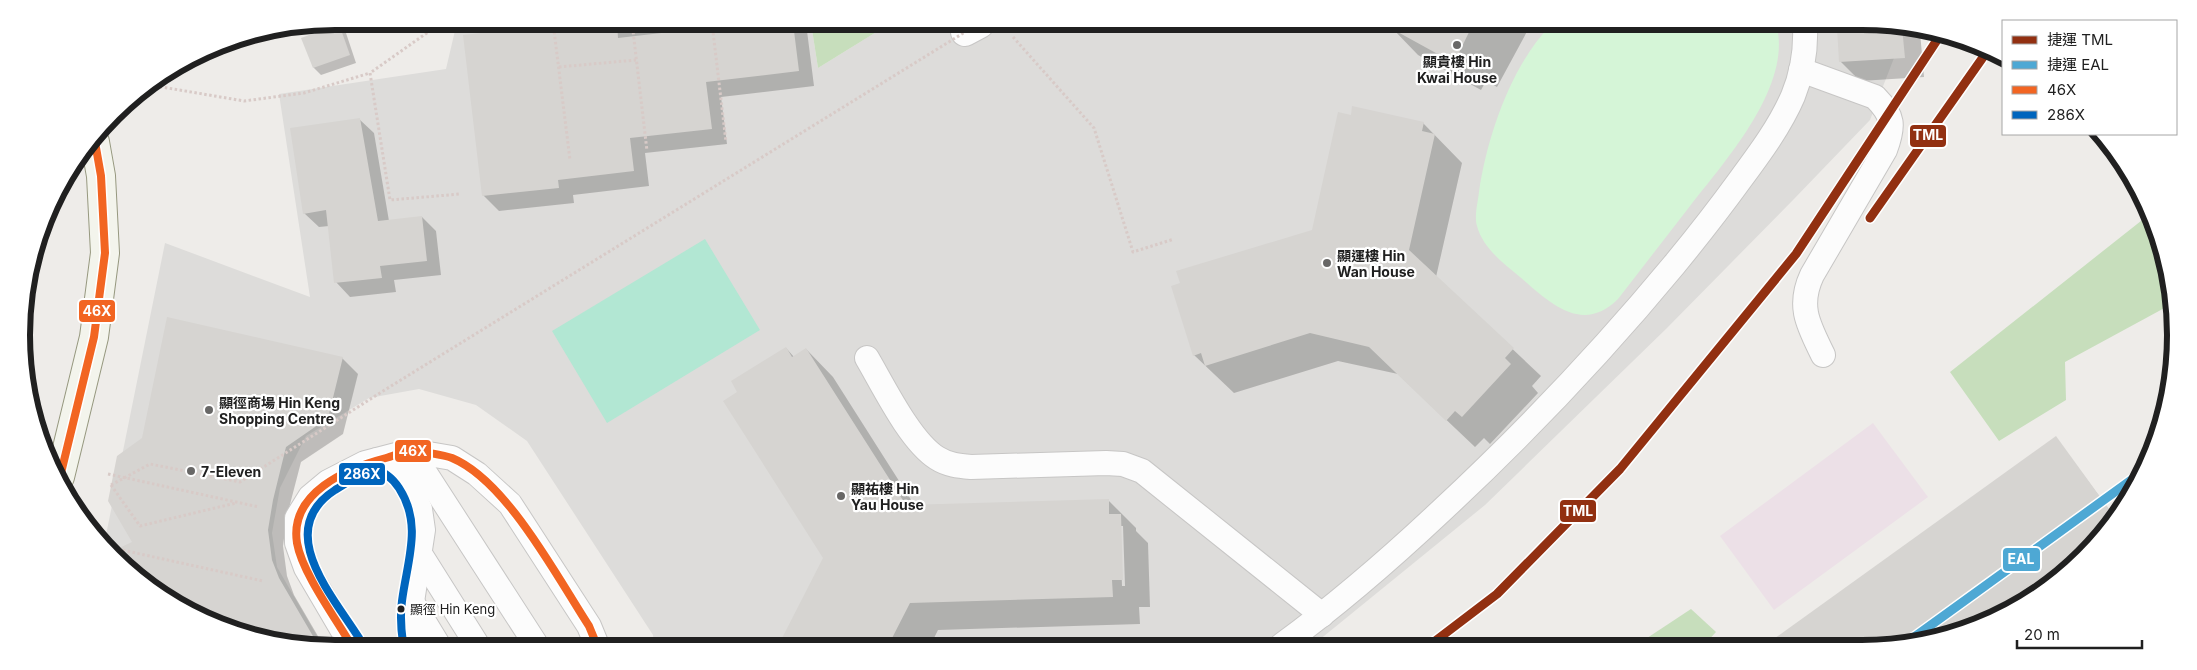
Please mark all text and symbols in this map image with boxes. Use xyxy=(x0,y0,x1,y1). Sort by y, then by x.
legend xyxy=(2002,20,2177,135)
text: 捷運 TML xyxy=(2047,30,2113,49)
marker: 顯貴樓 Hin Kwai House xyxy=(1451,39,1463,51)
place label: 顯貴樓 Hin Kwai House xyxy=(1417,53,1497,86)
text: 捷運 EAL xyxy=(2047,55,2109,74)
text: 46X xyxy=(2047,80,2076,99)
text: 286X xyxy=(2047,105,2085,124)
line badge: TML xyxy=(1909,124,1947,148)
text: TML xyxy=(1913,126,1943,143)
place label: 顯運樓 Hin Wan House xyxy=(1337,247,1415,280)
marker: 顯運樓 Hin Wan House xyxy=(1321,257,1333,269)
line badge: 46X xyxy=(78,299,116,323)
text: 46X xyxy=(83,302,111,319)
place label: 顯徑商場 Hin Keng Shopping Centre xyxy=(219,394,340,427)
marker: 顯徑商場 Hin Keng Shopping Centre xyxy=(203,404,215,416)
line badge: 46X xyxy=(394,439,432,463)
text: 46X xyxy=(399,442,427,459)
line badge: 286X xyxy=(338,462,386,486)
place label: 7-Eleven xyxy=(201,463,261,480)
marker: 7-Eleven xyxy=(185,465,197,477)
text: 286X xyxy=(343,465,381,482)
place label: 顯祐樓 Hin Yau House xyxy=(851,480,924,513)
marker: 顯祐樓 Hin Yau House xyxy=(835,490,847,502)
line badge: TML xyxy=(1559,499,1597,523)
text: TML xyxy=(1563,502,1593,519)
line badge: EAL xyxy=(2002,547,2041,572)
text: EAL xyxy=(2008,550,2035,567)
place label: 顯徑 Hin Keng xyxy=(410,601,495,617)
marker: 顯徑 Hin Keng xyxy=(396,604,406,614)
scale bar xyxy=(2017,618,2142,650)
text: 20 m xyxy=(2024,625,2060,644)

